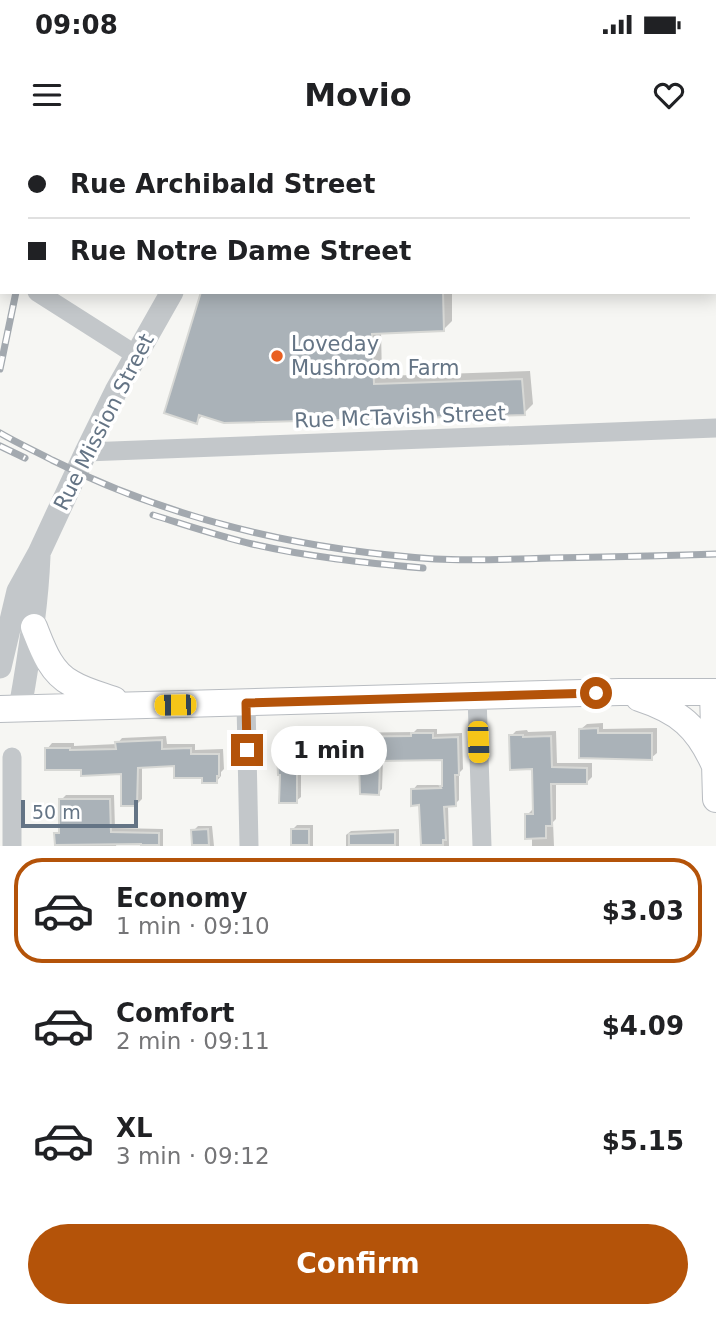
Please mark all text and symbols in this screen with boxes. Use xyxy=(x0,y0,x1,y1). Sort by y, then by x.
text: 09:08 xyxy=(35,10,118,40)
icon: menu xyxy=(28,76,66,114)
text: Movio xyxy=(304,76,412,114)
icon: heart xyxy=(650,76,688,114)
text: Rue Archibald Street xyxy=(70,169,375,199)
text: Rue Notre Dame Street xyxy=(70,236,411,266)
street label: Rue Mission Street xyxy=(49,330,159,514)
place label: Loveday Mushroom Farm xyxy=(291,332,459,380)
marker: Loveday Mushroom Farm xyxy=(269,348,285,364)
street label: Rue McTavish Street xyxy=(294,401,506,433)
route start xyxy=(580,677,612,709)
car xyxy=(154,694,197,716)
car xyxy=(467,721,490,763)
callout: 1 min xyxy=(272,726,387,774)
route end xyxy=(231,734,263,766)
text: 1 min xyxy=(293,737,365,763)
scale bar xyxy=(21,796,138,828)
text: 50 m xyxy=(32,801,81,823)
icon: car xyxy=(32,879,95,942)
text: Economy xyxy=(116,883,247,913)
text: $3.03 xyxy=(602,896,684,926)
text: 1 min · 09:10 xyxy=(116,913,270,939)
icon: car xyxy=(32,994,95,1057)
text: Comfort xyxy=(116,998,234,1028)
text: $4.09 xyxy=(602,1011,684,1041)
text: 2 min · 09:11 xyxy=(116,1028,270,1054)
icon: car xyxy=(32,1109,95,1172)
text: XL xyxy=(116,1113,153,1143)
text: $5.15 xyxy=(602,1126,684,1156)
text: 3 min · 09:12 xyxy=(116,1143,270,1169)
button: Confirm xyxy=(28,1224,688,1304)

